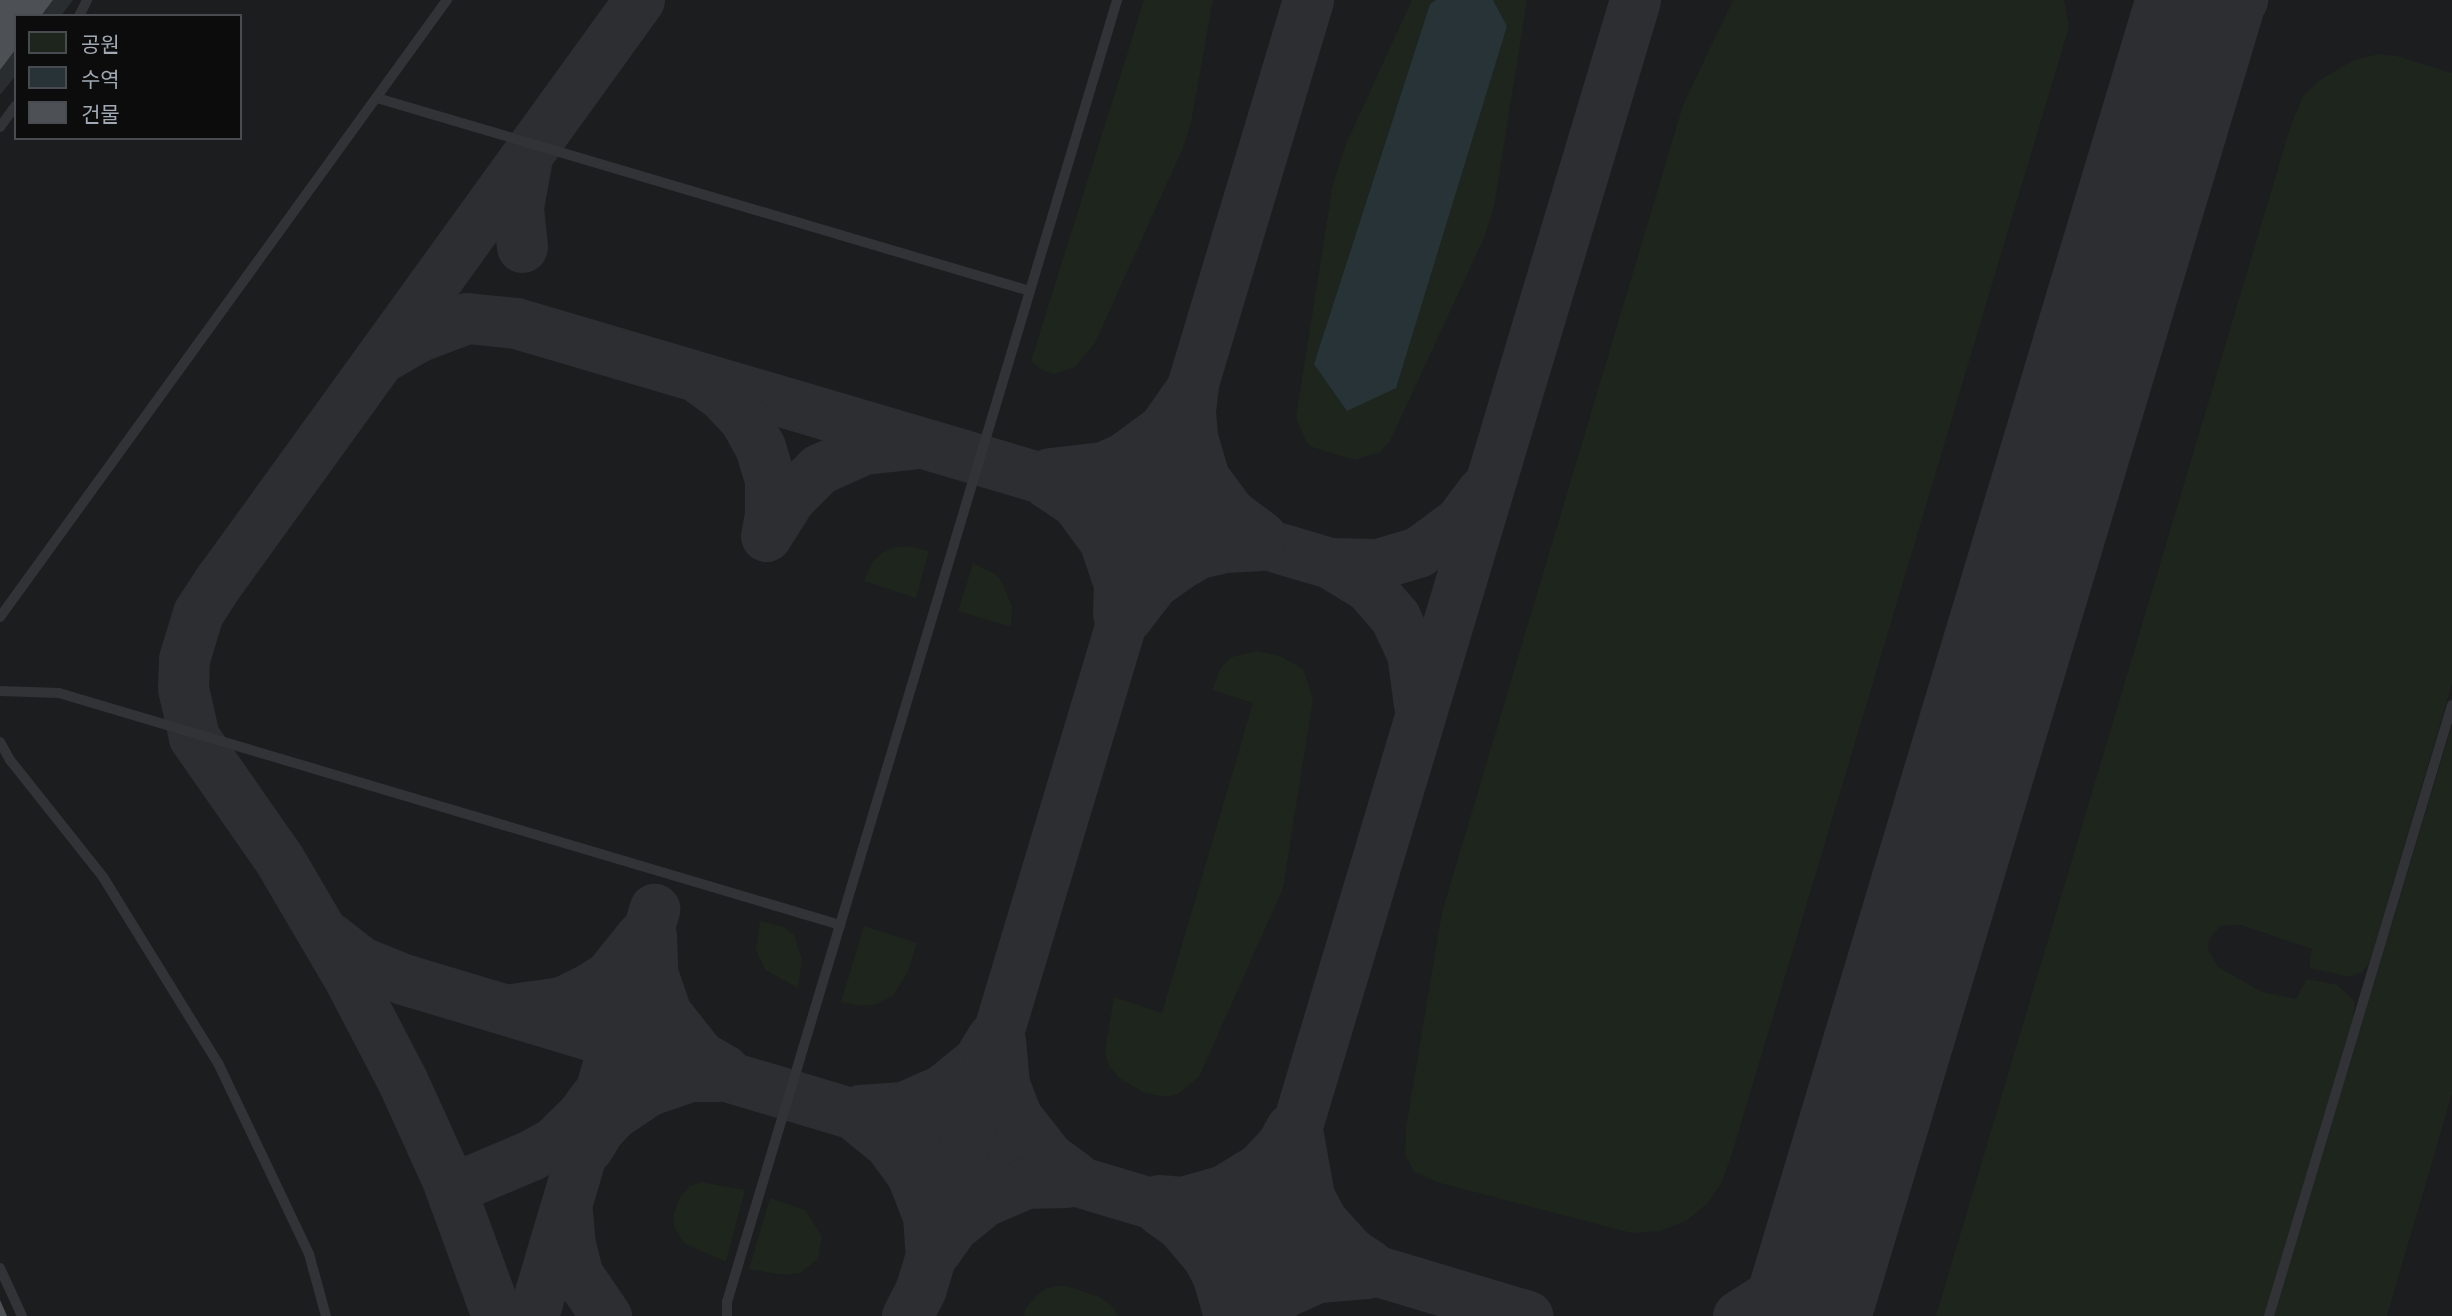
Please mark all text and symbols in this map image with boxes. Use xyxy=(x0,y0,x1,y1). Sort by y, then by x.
legend xyxy=(14,14,242,140)
text: 공원 xyxy=(81,32,120,58)
text: 수역 xyxy=(81,67,120,93)
text: 건물 xyxy=(81,102,120,128)

